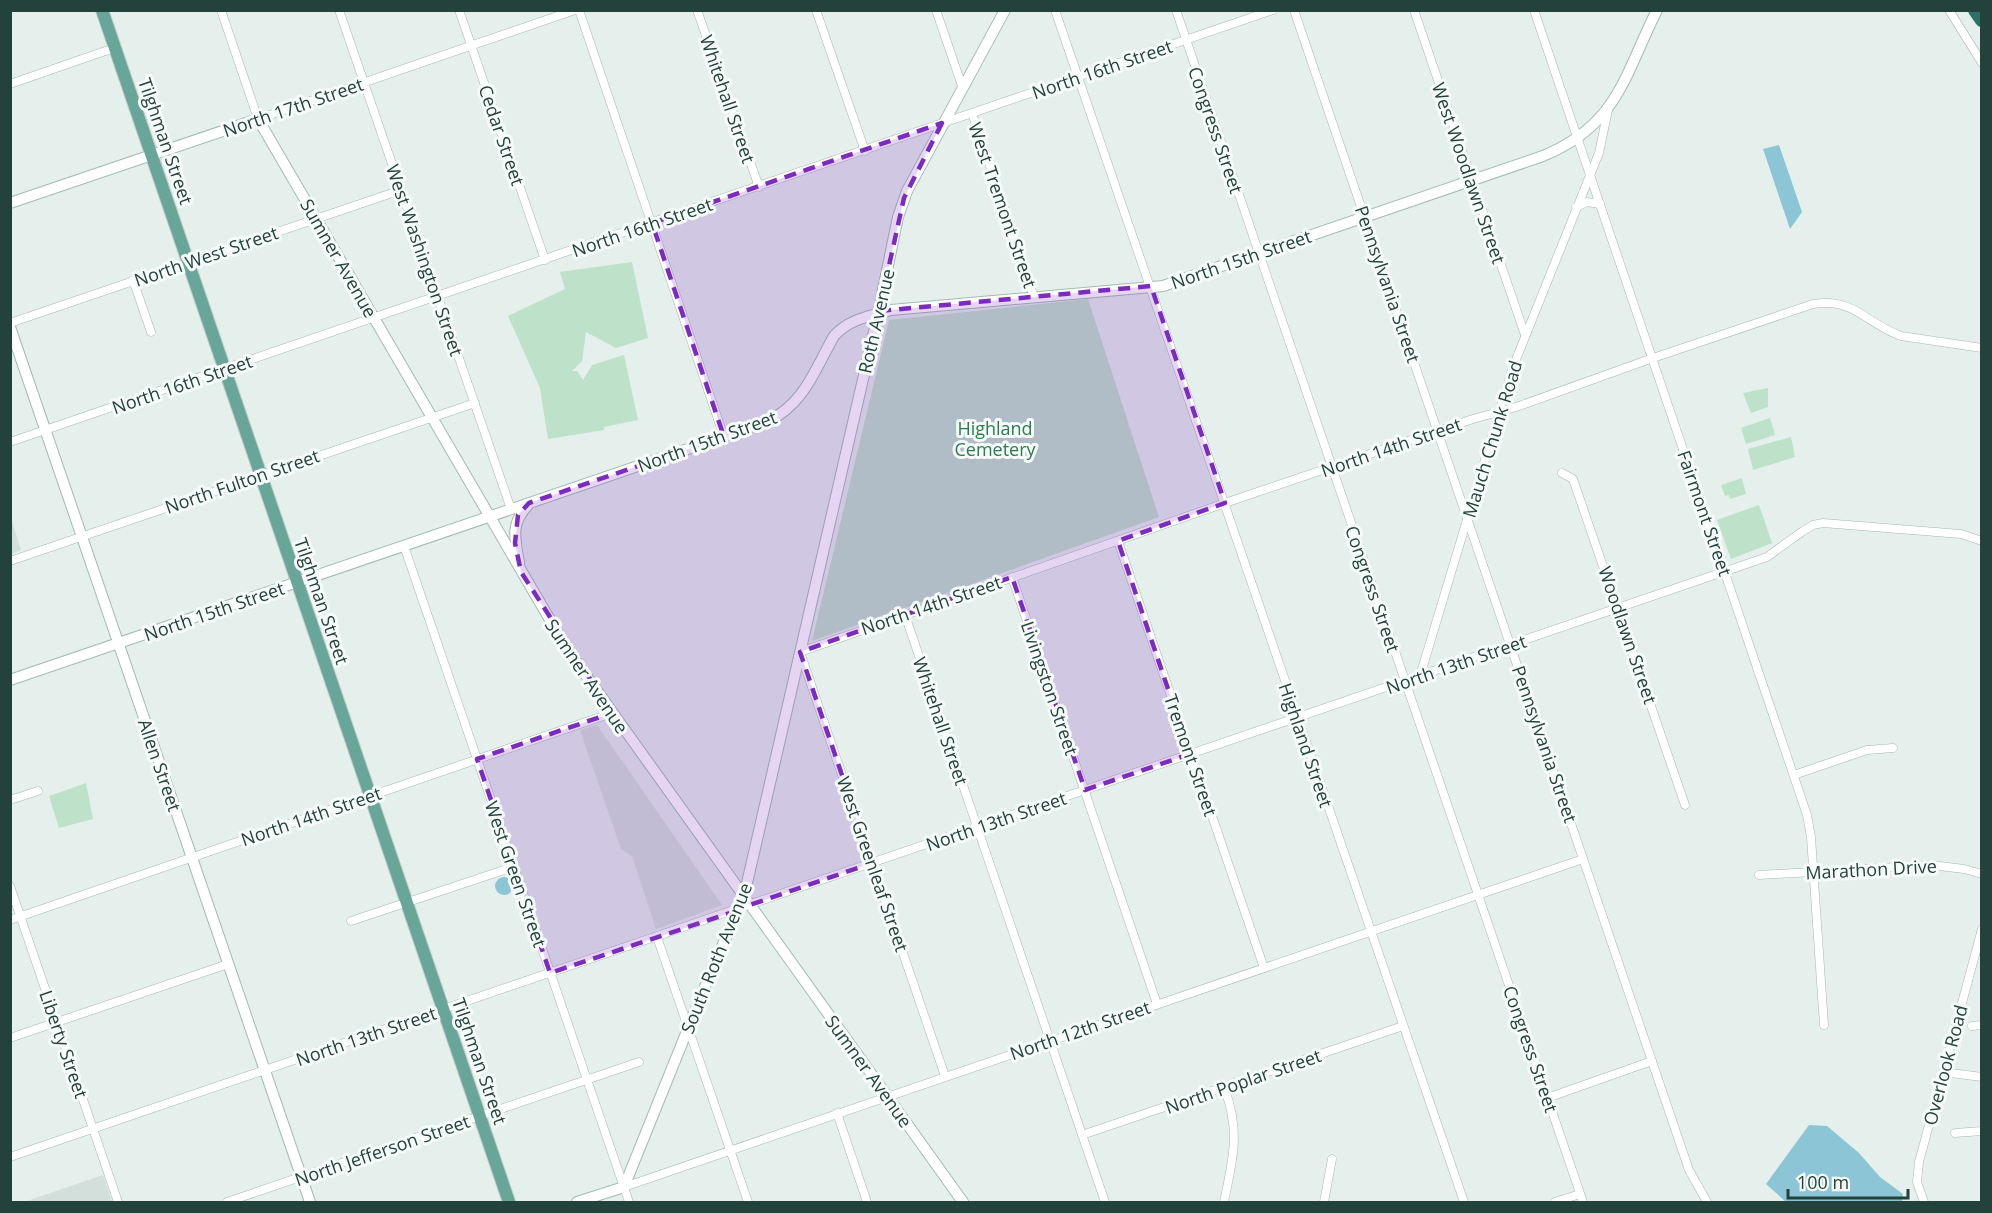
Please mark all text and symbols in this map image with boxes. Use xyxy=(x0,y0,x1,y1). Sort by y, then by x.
street label: Whitehall Street xyxy=(695,32,761,166)
street label: North 16th Street xyxy=(1029,34,1175,104)
street label: Congress Street xyxy=(1183,63,1249,197)
street label: North 17th Street xyxy=(220,72,366,142)
street label: Tilghman Street xyxy=(133,74,199,208)
street label: West Woodlawn Street xyxy=(1427,79,1511,267)
street label: Cedar Street xyxy=(474,82,530,188)
street label: West Tremont Street xyxy=(963,119,1043,291)
street label: West Washington Street xyxy=(381,161,469,359)
street label: North 16th Street xyxy=(569,192,715,262)
street label: Sumner Avenue xyxy=(295,194,383,322)
street label: Pennsylvania Street xyxy=(1350,202,1426,366)
street label: North West Street xyxy=(131,220,281,292)
street label: North 15th Street xyxy=(1168,224,1314,294)
street label: Roth Avenue xyxy=(852,266,900,376)
street label: North 16th Street xyxy=(109,349,255,419)
street label: Mauch Chunk Road xyxy=(1457,358,1527,520)
street label: North 15th Street xyxy=(634,405,780,477)
street label: North 14th Street xyxy=(1318,412,1464,482)
park label: Highland Cemetery xyxy=(954,416,1037,461)
street label: North Fulton Street xyxy=(162,443,322,519)
street label: Fairmont Street xyxy=(1672,447,1738,579)
street label: Congress Street xyxy=(1340,522,1406,656)
street label: Tilghman Street xyxy=(289,534,355,668)
street label: Woodlawn Street xyxy=(1593,563,1663,707)
street label: North 14th Street xyxy=(858,570,1004,640)
street label: North 15th Street xyxy=(141,576,287,646)
street label: Sumner Avenue xyxy=(540,614,634,738)
street label: Livingston Street xyxy=(1016,618,1084,758)
street label: North 13th Street xyxy=(1383,629,1529,699)
street label: Whitehall Street xyxy=(908,654,974,788)
street label: Pennsylvania Street xyxy=(1507,662,1583,826)
street label: Highland Street xyxy=(1273,680,1339,810)
street label: Tremont Street xyxy=(1159,691,1223,819)
street label: Allen Street xyxy=(133,715,187,815)
street label: West Greenleaf Street xyxy=(832,773,914,955)
street label: North 14th Street xyxy=(238,781,384,851)
street label: North 13th Street xyxy=(923,786,1069,856)
street label: West Green Street xyxy=(480,798,552,950)
street label: Marathon Drive xyxy=(1805,854,1937,884)
street label: South Roth Avenue xyxy=(675,879,757,1037)
street label: Congress Street xyxy=(1498,982,1564,1116)
street label: Liberty Street xyxy=(34,987,94,1101)
street label: Tilghman Street xyxy=(447,994,513,1128)
street label: North 12th Street xyxy=(1007,995,1153,1065)
street label: North 13th Street xyxy=(293,1001,439,1071)
street label: Overlook Road xyxy=(1917,1002,1973,1128)
street label: Sumner Avenue xyxy=(820,1010,918,1132)
street label: North Poplar Street xyxy=(1162,1043,1324,1119)
street label: North Jefferson Street xyxy=(291,1109,473,1191)
scale bar xyxy=(1788,1162,1908,1200)
text: 100 m xyxy=(1797,1170,1849,1194)

